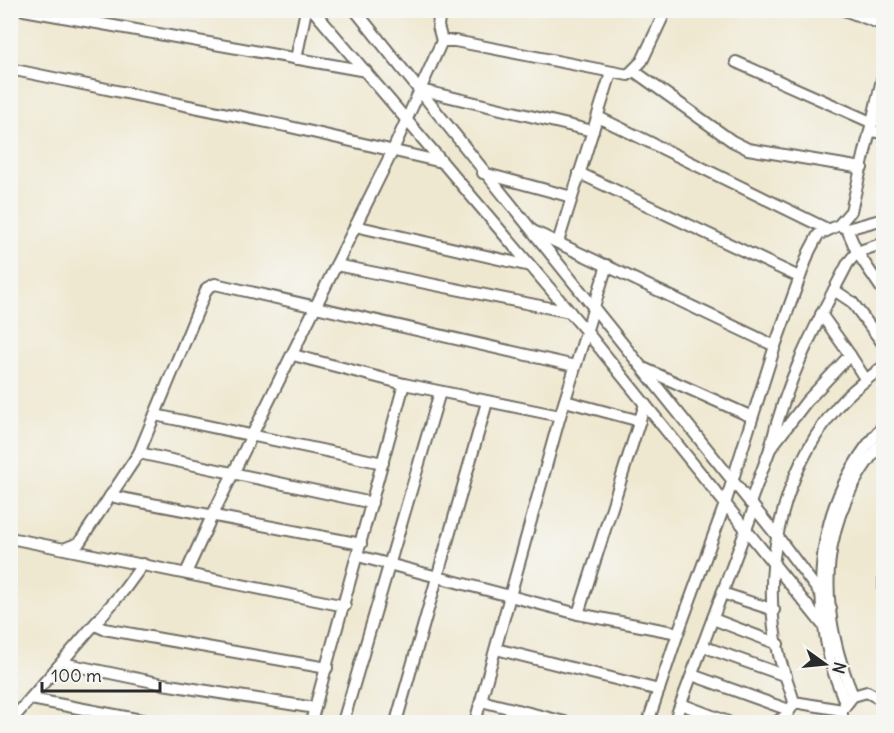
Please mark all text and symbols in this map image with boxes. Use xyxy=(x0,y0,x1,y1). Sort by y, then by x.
north arrow xyxy=(795,634,855,694)
scale bar xyxy=(42,655,160,693)
text: N xyxy=(828,660,851,676)
text: 100 m xyxy=(51,664,102,687)

